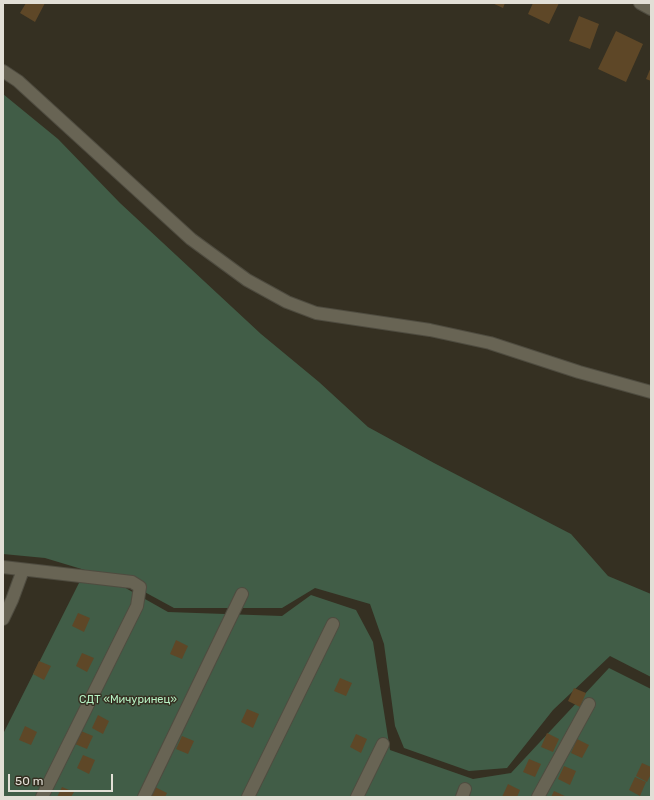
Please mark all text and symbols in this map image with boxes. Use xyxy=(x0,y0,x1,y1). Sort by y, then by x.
park label: СДТ «Мичуринец» xyxy=(79,693,177,707)
scale bar xyxy=(10,766,115,792)
text: 50 m xyxy=(15,774,43,788)

